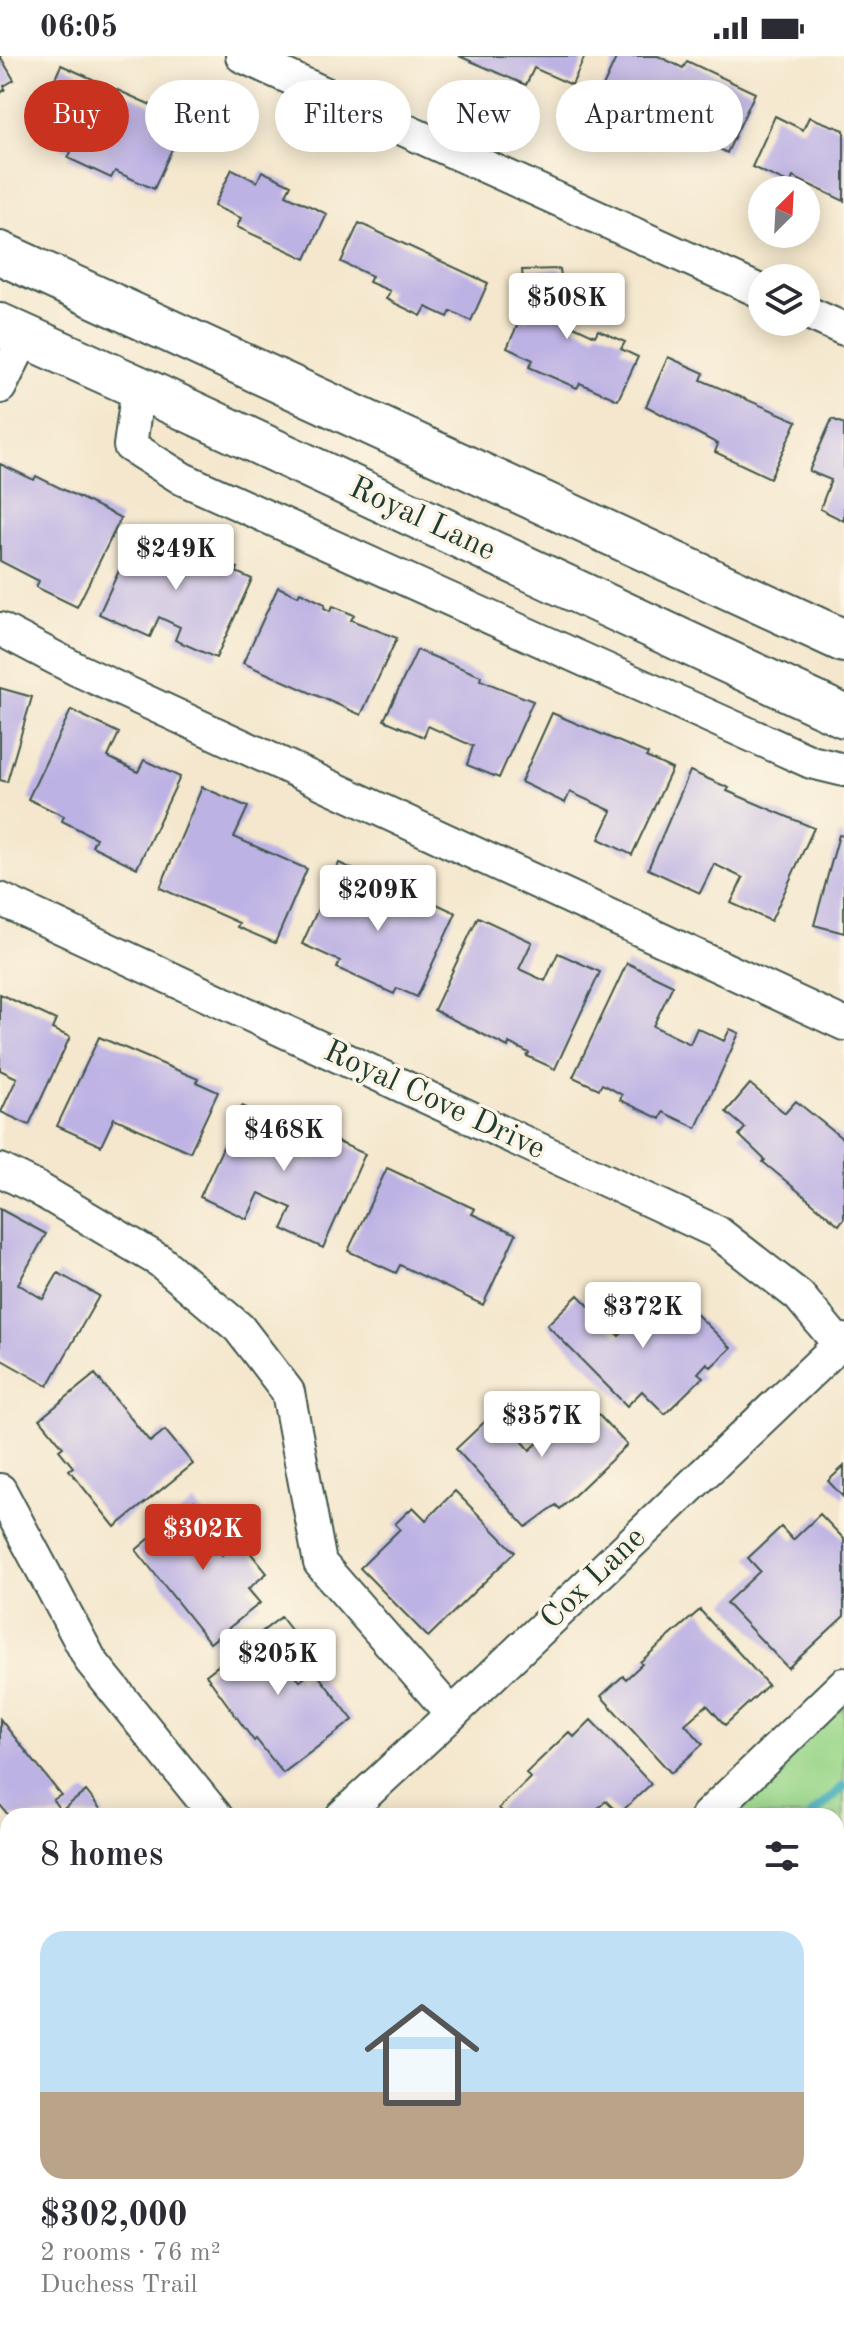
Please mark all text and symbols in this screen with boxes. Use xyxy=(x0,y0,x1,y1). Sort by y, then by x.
text: 06:05 xyxy=(40,13,118,43)
chip: Buy xyxy=(24,80,129,152)
chip: Rent xyxy=(145,80,259,152)
chip: Filters xyxy=(275,80,411,152)
chip: New xyxy=(427,80,540,152)
chip: Apartment xyxy=(556,80,743,152)
north arrow xyxy=(748,176,820,248)
map controls xyxy=(748,176,820,336)
button: layers xyxy=(748,264,820,336)
pin: $508K xyxy=(511,273,623,341)
text: $508K xyxy=(527,286,607,312)
street label: Royal Lane xyxy=(344,472,500,568)
pin: $249K xyxy=(120,524,232,592)
text: $249K xyxy=(136,537,216,563)
pin: $209K xyxy=(322,865,434,933)
text: $209K xyxy=(338,878,418,904)
street label: Royal Cove Drive xyxy=(318,1036,550,1166)
pin: $468K xyxy=(228,1105,340,1173)
text: $468K xyxy=(244,1118,324,1144)
pin: $372K xyxy=(587,1282,699,1350)
text: $372K xyxy=(603,1295,683,1321)
pin: $357K xyxy=(486,1391,598,1459)
text: $357K xyxy=(502,1404,582,1430)
pin: $302K xyxy=(147,1504,259,1572)
text: $302K xyxy=(163,1517,243,1543)
street label: Cox Lane xyxy=(536,1522,652,1636)
pin: $205K xyxy=(222,1629,334,1697)
text: $205K xyxy=(238,1642,318,1668)
icon: filters xyxy=(760,1834,804,1878)
text: 8 homes xyxy=(40,1839,163,1873)
icon: home xyxy=(350,1983,494,2127)
text: $302,000 xyxy=(40,2199,188,2233)
text: 2 rooms · 76 m² xyxy=(40,2240,221,2266)
text: Duchess Trail xyxy=(40,2272,198,2298)

